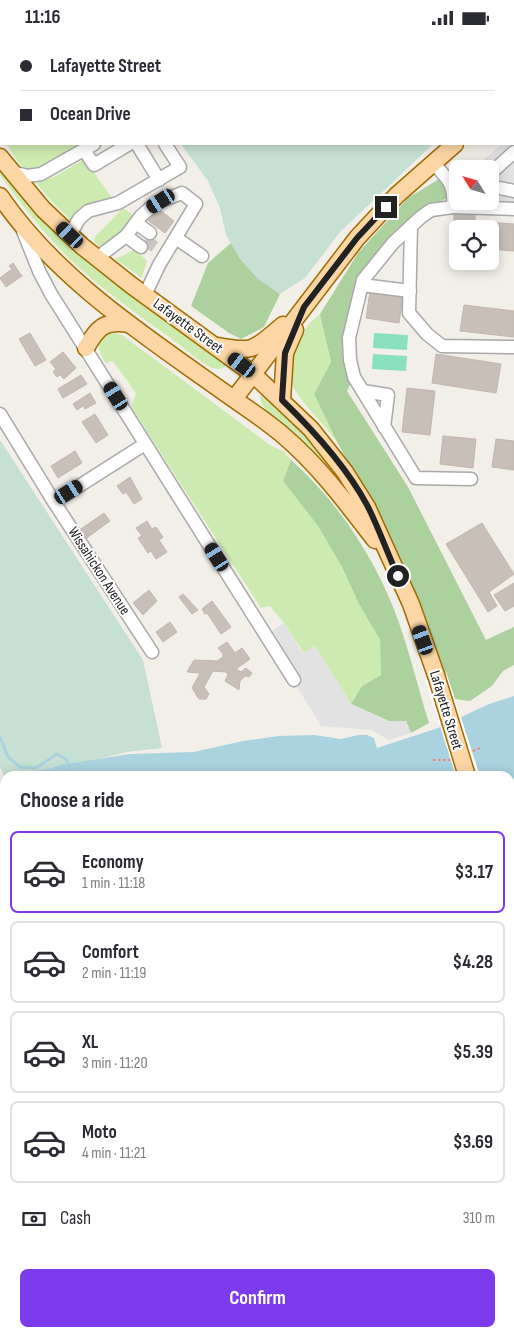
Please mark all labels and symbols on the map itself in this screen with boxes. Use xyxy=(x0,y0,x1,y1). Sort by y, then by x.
north arrow xyxy=(449,160,499,210)
car xyxy=(144,187,177,215)
route end xyxy=(375,196,397,218)
car xyxy=(53,219,86,251)
street label: Lafayette Street xyxy=(149,294,227,358)
car xyxy=(225,350,258,380)
car xyxy=(101,379,130,413)
car xyxy=(52,478,85,506)
street label: Wissahickon Avenue xyxy=(63,523,135,619)
car xyxy=(202,540,231,574)
route start xyxy=(387,565,409,587)
car xyxy=(410,623,435,657)
street label: Lafayette Street xyxy=(425,668,467,752)

